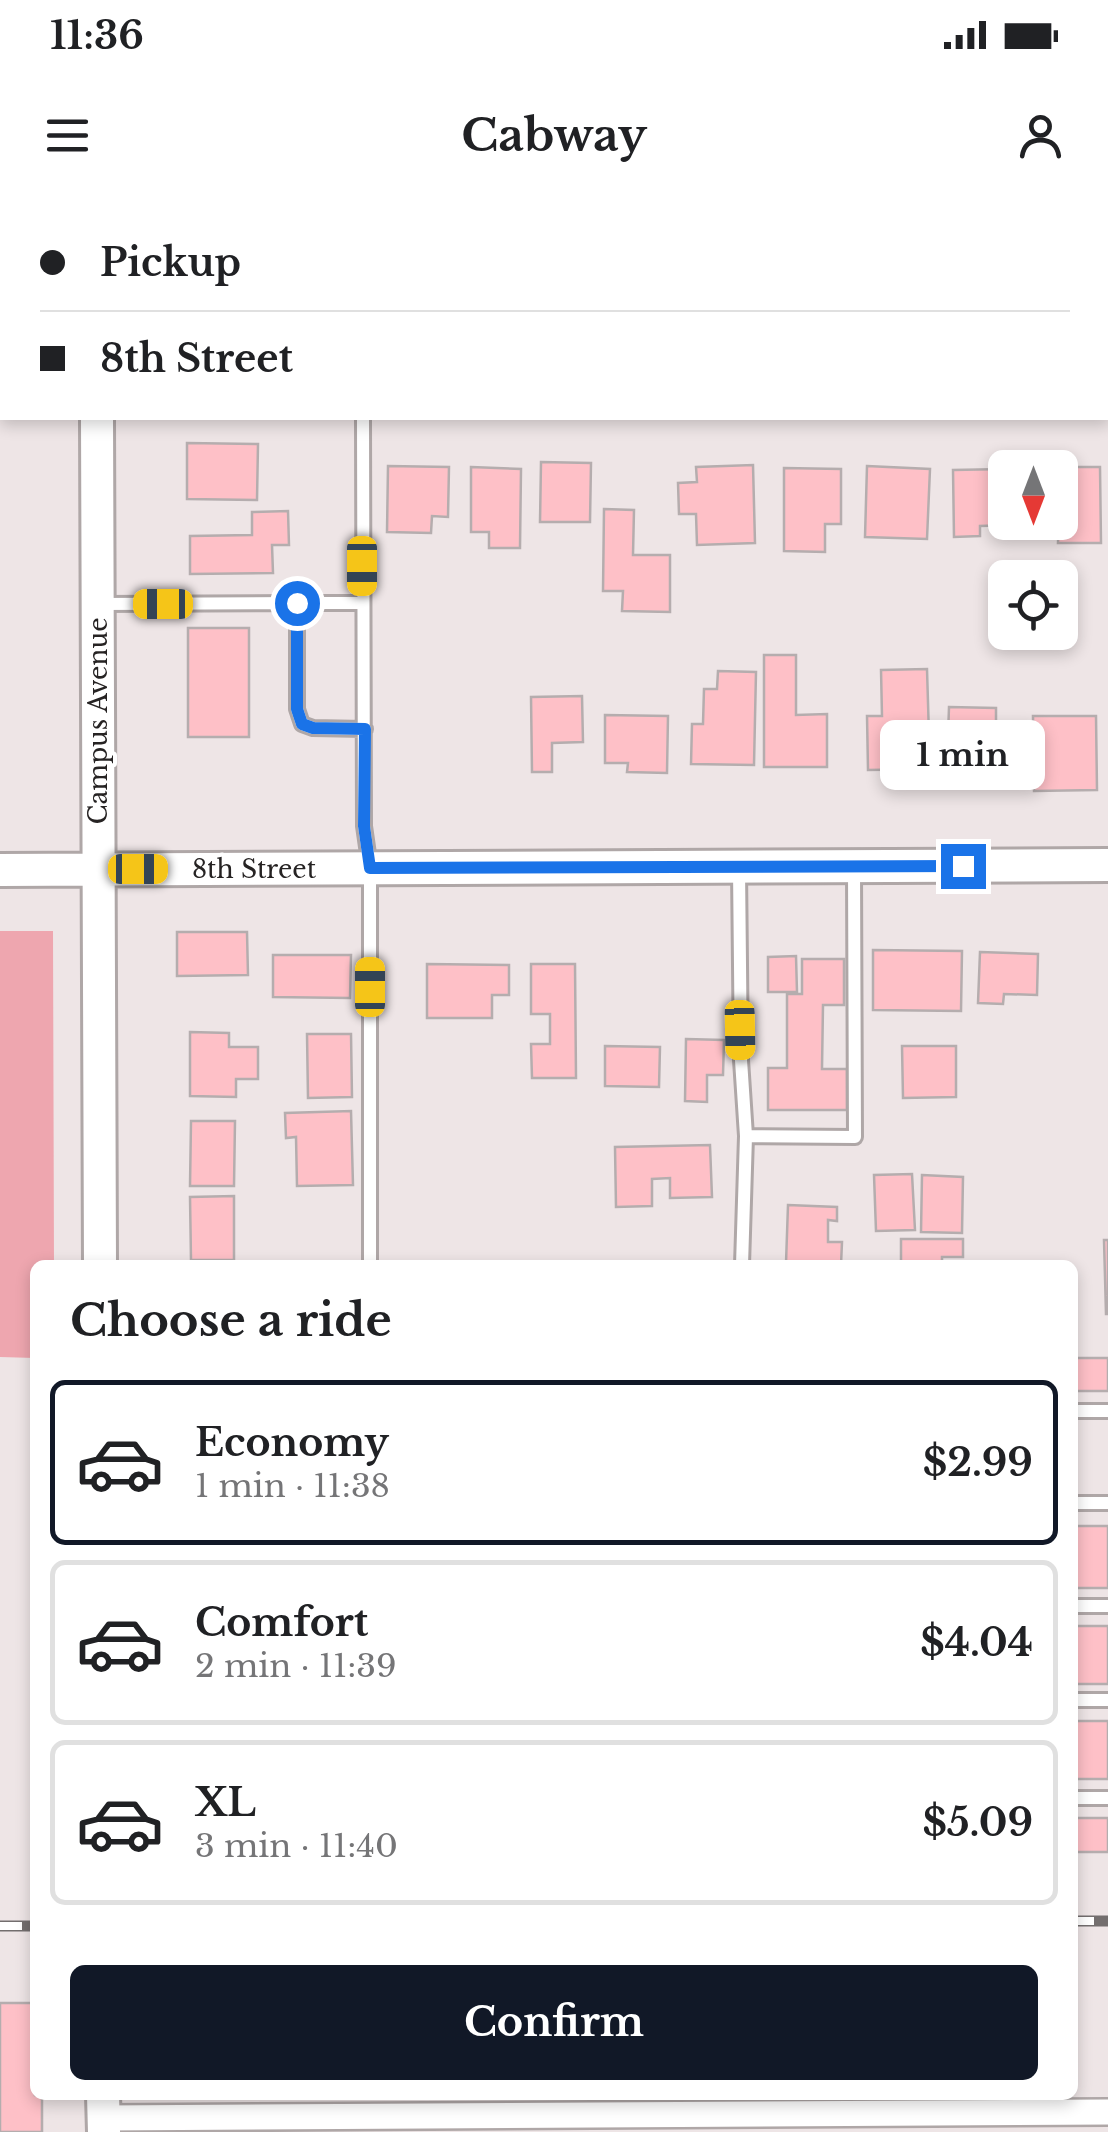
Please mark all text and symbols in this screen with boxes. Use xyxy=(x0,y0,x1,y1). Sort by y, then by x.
text: 11:36 xyxy=(50,12,144,59)
text: Cabway xyxy=(461,107,647,163)
icon: menu xyxy=(40,108,95,163)
icon: person xyxy=(1013,108,1068,163)
text: Pickup xyxy=(100,239,241,286)
text: 8th Street xyxy=(100,335,293,382)
north arrow xyxy=(988,450,1078,540)
map controls xyxy=(988,450,1078,650)
car xyxy=(347,536,377,596)
button: locate xyxy=(988,560,1078,650)
route start xyxy=(275,581,320,626)
car xyxy=(133,589,193,619)
street label: Campus Avenue xyxy=(83,617,114,825)
callout: 1 min xyxy=(880,721,1046,791)
text: 1 min xyxy=(916,735,1009,775)
route end xyxy=(941,844,986,889)
car xyxy=(108,854,168,884)
street label: 8th Street xyxy=(192,854,317,885)
car xyxy=(355,957,385,1017)
car xyxy=(724,1000,756,1060)
text: Choose a ride xyxy=(70,1292,392,1348)
icon: car xyxy=(75,1418,165,1508)
text: Economy xyxy=(195,1419,389,1466)
text: $2.99 xyxy=(923,1439,1033,1486)
text: 1 min · 11:38 xyxy=(195,1466,390,1506)
icon: car xyxy=(75,1598,165,1688)
text: Comfort xyxy=(195,1599,368,1646)
text: $4.04 xyxy=(920,1619,1033,1666)
text: 2 min · 11:39 xyxy=(195,1646,397,1686)
icon: car xyxy=(75,1778,165,1868)
text: XL xyxy=(195,1779,256,1826)
text: $5.09 xyxy=(922,1799,1033,1846)
text: 3 min · 11:40 xyxy=(195,1826,398,1866)
button: Confirm xyxy=(70,1965,1038,2080)

